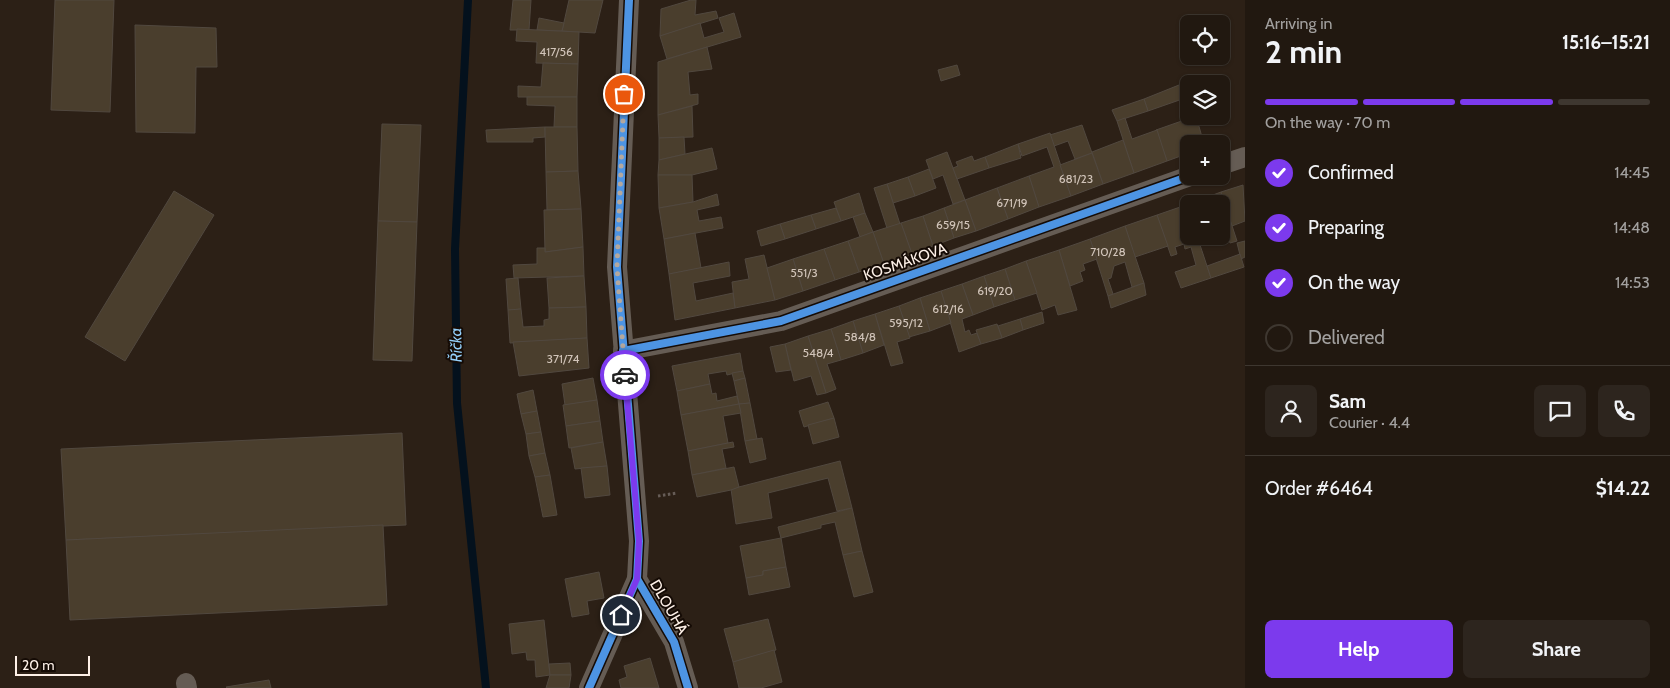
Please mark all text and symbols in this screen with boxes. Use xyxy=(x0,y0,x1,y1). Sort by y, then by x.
text: Arriving in xyxy=(1265,14,1332,33)
map controls xyxy=(1180,15,1230,245)
button: locate xyxy=(1180,15,1230,65)
text: 15:16–15:21 xyxy=(1562,31,1650,54)
text: 2 min xyxy=(1265,32,1342,71)
house number: 417/56 xyxy=(539,44,573,59)
pin xyxy=(603,73,645,115)
button: layers xyxy=(1180,75,1230,125)
icon: bag xyxy=(610,80,638,108)
text: On the way · 70 m xyxy=(1265,113,1390,132)
button: + xyxy=(1180,135,1230,185)
icon: check xyxy=(1265,159,1293,187)
text: Confirmed xyxy=(1308,161,1394,184)
text: 14:45 xyxy=(1614,163,1650,182)
house number: 681/23 xyxy=(1059,171,1093,186)
house number: 671/19 xyxy=(996,195,1028,210)
button: − xyxy=(1180,195,1230,245)
icon: check xyxy=(1265,214,1293,242)
text: Preparing xyxy=(1308,216,1384,239)
house number: 659/15 xyxy=(936,217,970,232)
text: 14:48 xyxy=(1613,218,1650,237)
street label: KOSMÁKOVA xyxy=(861,238,950,285)
house number: 710/28 xyxy=(1090,244,1126,259)
house number: 551/3 xyxy=(790,265,818,280)
icon: check xyxy=(1265,269,1293,297)
text: On the way xyxy=(1308,271,1400,294)
text: 14:53 xyxy=(1615,273,1650,292)
house number: 619/20 xyxy=(977,283,1013,298)
house number: 612/16 xyxy=(932,301,964,316)
house number: 595/12 xyxy=(889,315,923,330)
text: Delivered xyxy=(1308,326,1385,349)
water label: Říčka xyxy=(446,328,466,362)
house number: 584/8 xyxy=(844,329,876,344)
house number: 548/4 xyxy=(802,345,834,360)
courier xyxy=(600,350,650,400)
house number: 371/74 xyxy=(547,351,579,366)
icon: car xyxy=(611,361,639,389)
button: person xyxy=(1265,385,1317,437)
button: chat xyxy=(1534,385,1586,437)
button: phone xyxy=(1598,385,1650,437)
text: Sam xyxy=(1329,390,1366,413)
text: Courier · 4.4 xyxy=(1329,413,1410,432)
text: Order #6464 xyxy=(1265,477,1373,500)
text: $14.22 xyxy=(1596,477,1650,500)
street label: DLOUHÁ xyxy=(646,576,693,638)
pin xyxy=(600,594,642,636)
icon: home xyxy=(607,601,635,629)
button: Help xyxy=(1265,620,1453,678)
button: Share xyxy=(1463,620,1650,678)
scale bar xyxy=(15,653,90,676)
text: 20 m xyxy=(22,656,55,674)

